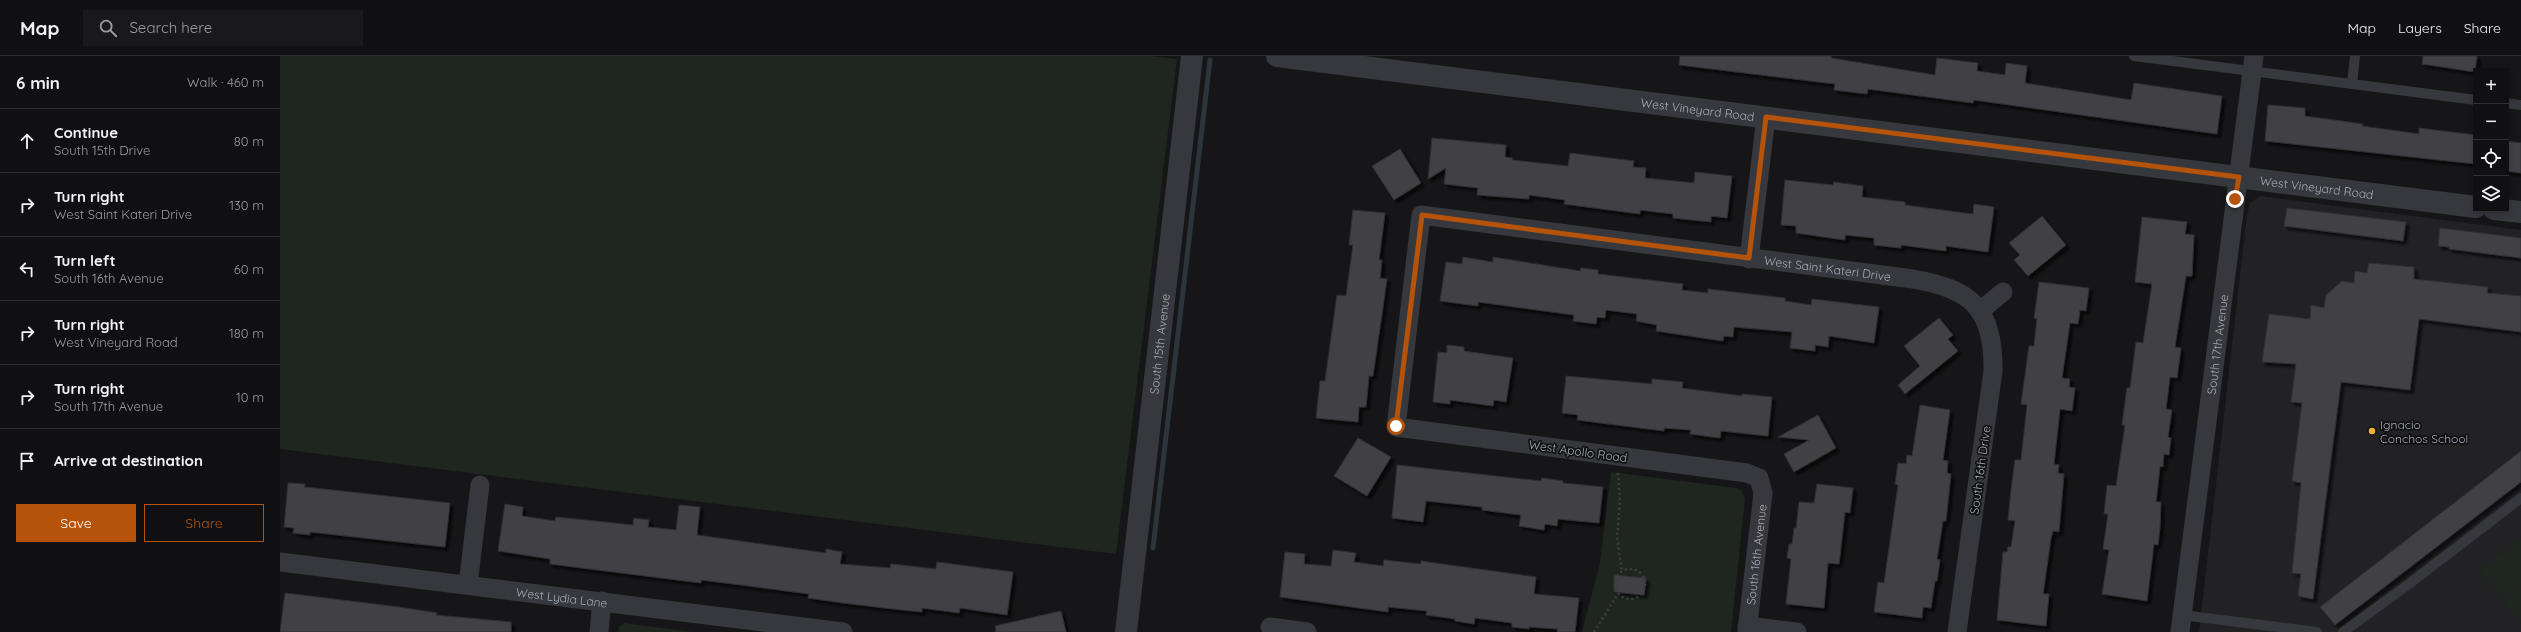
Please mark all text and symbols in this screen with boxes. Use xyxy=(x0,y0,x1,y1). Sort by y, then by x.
search box xyxy=(83,10,363,46)
text: Map xyxy=(20,16,59,40)
icon: search xyxy=(97,17,119,39)
text: Search here xyxy=(129,18,212,37)
text: Map xyxy=(2347,19,2376,37)
text: Layers xyxy=(2398,19,2442,37)
text: Share xyxy=(2464,19,2501,37)
map controls xyxy=(2473,68,2509,212)
button: + xyxy=(2473,68,2509,104)
text: 6 min xyxy=(16,72,60,93)
text: Walk · 460 m xyxy=(187,74,264,90)
street label: West Vineyard Road xyxy=(1640,94,1755,124)
button: − xyxy=(2473,104,2509,140)
text: Continue xyxy=(54,123,118,142)
icon: ahead xyxy=(16,130,38,152)
text: 80 m xyxy=(234,133,264,149)
button: locate xyxy=(2473,140,2509,176)
text: South 15th Drive xyxy=(54,142,150,158)
street label: West Vineyard Road xyxy=(2259,172,2374,202)
button: layers xyxy=(2473,176,2509,212)
text: Turn right xyxy=(54,187,125,206)
route end xyxy=(2226,190,2244,208)
icon: right xyxy=(16,194,38,216)
text: 130 m xyxy=(229,197,264,213)
text: West Saint Kateri Drive xyxy=(54,206,192,222)
text: Turn left xyxy=(54,251,116,270)
street label: West Saint Kateri Drive xyxy=(1763,252,1892,284)
icon: left xyxy=(16,258,38,280)
text: 60 m xyxy=(234,261,264,277)
text: South 16th Avenue xyxy=(54,270,164,286)
street label: South 15th Avenue xyxy=(1146,293,1172,395)
street label: South 17th Avenue xyxy=(2203,293,2231,395)
text: Turn right xyxy=(54,315,125,334)
icon: right xyxy=(16,322,38,344)
text: 180 m xyxy=(229,325,264,341)
text: West Vineyard Road xyxy=(54,334,178,350)
text: Turn right xyxy=(54,379,125,398)
icon: right xyxy=(16,386,38,408)
text: 10 m xyxy=(236,389,264,405)
text: South 17th Avenue xyxy=(54,398,163,414)
route start xyxy=(1387,417,1405,435)
place label: Ignacio Conchos School xyxy=(2380,417,2468,446)
street label: South 16th Drive xyxy=(1966,425,1994,515)
marker: Ignacio Conchos School xyxy=(2367,426,2377,436)
street label: West Apollo Road xyxy=(1528,437,1628,465)
icon: arrive xyxy=(16,450,38,472)
text: Arrive at destination xyxy=(54,451,203,470)
street label: South 16th Avenue xyxy=(1743,503,1769,606)
button: Save xyxy=(16,504,136,542)
button: Share xyxy=(144,504,264,542)
street label: West Lydia Lane xyxy=(515,584,609,610)

